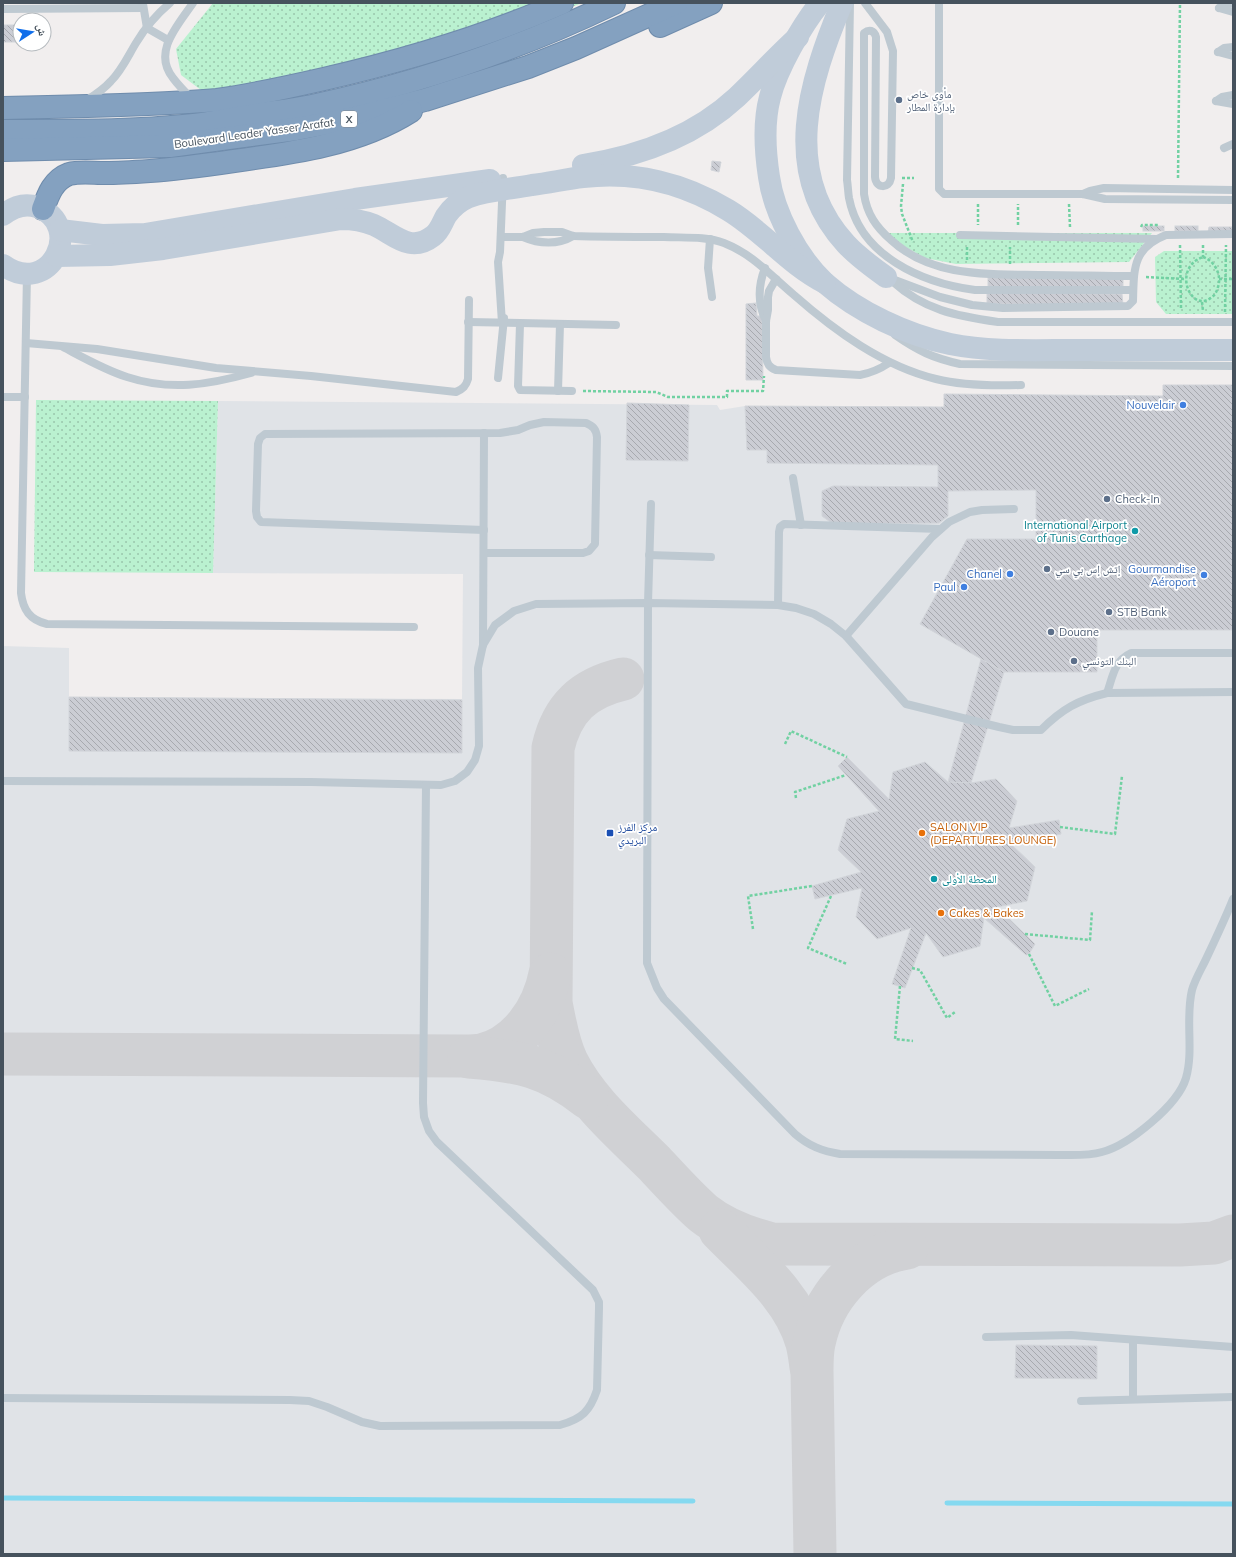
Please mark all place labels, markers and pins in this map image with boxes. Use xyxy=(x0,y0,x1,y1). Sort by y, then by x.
place label: مأوى خاص بإدارة المطار xyxy=(906,87,955,114)
marker: مأوى خاص بإدارة المطار xyxy=(894,95,904,105)
place label: Nouvelair xyxy=(1127,398,1175,412)
marker: Nouvelair xyxy=(1178,400,1188,410)
place label: Check-In xyxy=(1115,492,1160,506)
marker: Check-In xyxy=(1102,494,1112,504)
place label: International Airport of Tunis Carthage xyxy=(1024,518,1127,545)
marker: International Airport of Tunis Carthage xyxy=(1130,526,1140,536)
place label: إتش إس بي سي xyxy=(1055,562,1120,578)
place label: Gourmandise Aéroport xyxy=(1128,562,1196,589)
marker: إتش إس بي سي xyxy=(1042,564,1052,574)
place label: Chanel xyxy=(966,567,1002,581)
marker: Chanel xyxy=(1005,569,1015,579)
marker: Gourmandise Aéroport xyxy=(1199,570,1209,580)
place label: Paul xyxy=(934,580,956,594)
marker: Paul xyxy=(959,582,969,592)
place label: STB Bank xyxy=(1117,605,1167,619)
marker: STB Bank xyxy=(1104,607,1114,617)
place label: Douane xyxy=(1059,625,1099,639)
marker: Douane xyxy=(1046,627,1056,637)
place label: البنك التونسي xyxy=(1082,654,1136,670)
marker: البنك التونسي xyxy=(1069,656,1079,666)
place label: مركز الفرز البريدي xyxy=(617,820,657,849)
place label: SALON VIP (DEPARTURES LOUNGE) xyxy=(930,820,1057,847)
marker: مركز الفرز البريدي xyxy=(605,828,615,838)
marker: SALON VIP (DEPARTURES LOUNGE) xyxy=(917,828,927,838)
place label: المحطة الأولى xyxy=(942,872,997,886)
marker: المحطة الأولى xyxy=(929,874,939,884)
place label: Cakes & Bakes xyxy=(949,906,1024,920)
marker: Cakes & Bakes xyxy=(936,908,946,918)

